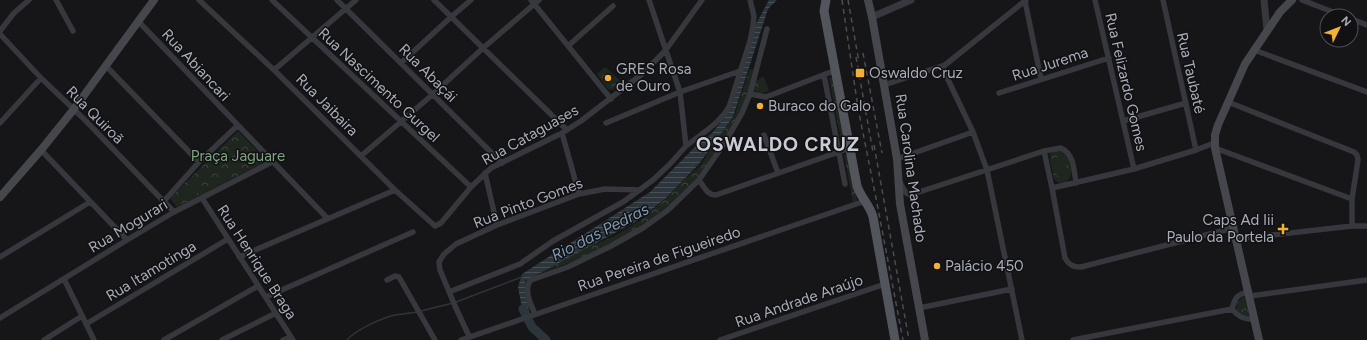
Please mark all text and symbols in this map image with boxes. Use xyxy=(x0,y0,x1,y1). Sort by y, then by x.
north arrow xyxy=(1319,8,1359,48)
street label: Rua Felizardo Gomes xyxy=(1101,11,1151,153)
text: N xyxy=(1338,14,1354,29)
street label: Rua Nascimento Gurgel xyxy=(315,24,443,146)
street label: Rua Abiancari xyxy=(158,25,234,105)
street label: Rua Taubaté xyxy=(1173,31,1209,115)
street label: Rua Abaçái xyxy=(395,40,461,106)
street label: Rua Jurema xyxy=(1010,43,1090,85)
place label: GRES Rosa de Ouro xyxy=(616,60,691,95)
place label: Oswaldo Cruz xyxy=(869,64,963,82)
marker: Oswaldo Cruz xyxy=(854,67,866,79)
street label: Rua Jaibaira xyxy=(292,70,362,140)
marker: GRES Rosa de Ouro xyxy=(603,73,613,83)
street label: Rua Quiroã xyxy=(62,82,128,148)
street label: Rua Carolina Machado xyxy=(892,93,930,244)
place label: Buraco do Galo xyxy=(768,97,871,115)
street label: Rua Cataguases xyxy=(478,101,582,169)
marker: Buraco do Galo xyxy=(755,101,765,111)
district label: OSWALDO CRUZ xyxy=(696,133,860,156)
park label: Praça Jaguare xyxy=(191,147,285,165)
street label: Rua Pinto Gomes xyxy=(471,174,585,232)
street label: Rua Mogurari xyxy=(85,195,171,257)
water label: Rio das Pedras xyxy=(548,199,652,265)
street label: Rua Henrique Braga xyxy=(213,201,301,323)
place label: Caps Ad Iii Paulo da Portela xyxy=(1167,211,1274,246)
street label: Rua Pereira de Figueiredo xyxy=(575,223,743,295)
marker: Caps Ad Iii Paulo da Portela xyxy=(1277,223,1289,235)
street label: Rua Itamotinga xyxy=(103,237,199,305)
place label: Palácio 450 xyxy=(945,257,1024,275)
marker: Palácio 450 xyxy=(932,261,942,271)
street label: Rua Andrade Araújo xyxy=(733,271,865,331)

